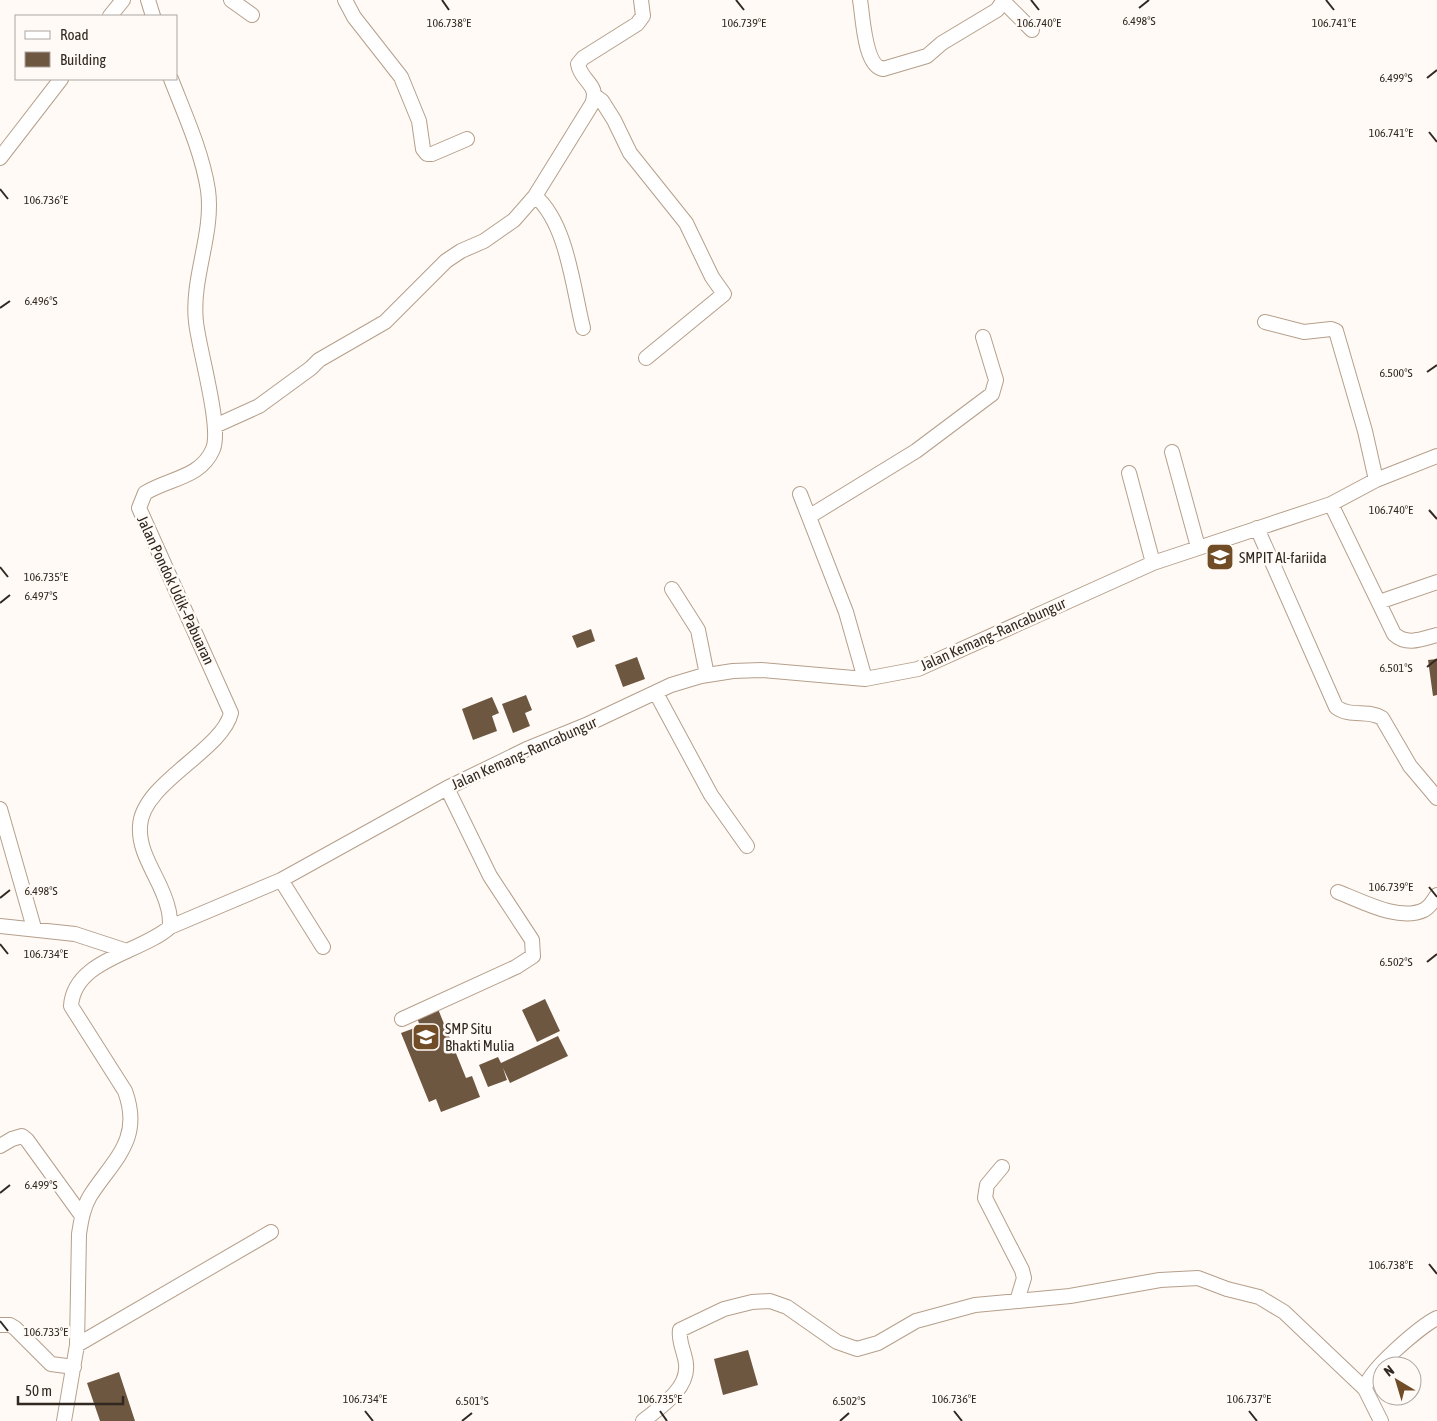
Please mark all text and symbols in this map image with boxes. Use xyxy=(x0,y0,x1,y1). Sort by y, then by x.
text: 6.498°S xyxy=(1122,14,1156,28)
legend xyxy=(15,15,178,80)
text: 106.738°E xyxy=(427,16,471,30)
text: 106.739°E xyxy=(722,16,766,30)
text: 106.740°E xyxy=(1017,16,1061,30)
text: 106.741°E xyxy=(1312,16,1356,30)
text: Road xyxy=(60,26,89,43)
text: Building xyxy=(60,51,106,68)
text: 6.499°S xyxy=(1379,71,1413,85)
text: 106.741°E xyxy=(1369,126,1413,140)
text: 106.736°E xyxy=(24,193,68,207)
text: 6.496°S xyxy=(24,294,58,308)
text: 6.500°S xyxy=(1379,366,1413,380)
text: 106.740°E xyxy=(1369,503,1413,517)
street label: Jalan Pondok Udik–Pabuaran xyxy=(134,513,218,667)
school or university icon: SMPIT Al-fariida xyxy=(1205,542,1235,572)
place label: SMPIT Al-fariida xyxy=(1239,549,1327,566)
text: 106.735°E xyxy=(24,570,68,584)
text: 6.497°S xyxy=(24,589,58,603)
street label: Jalan Kemang–Rancabungur xyxy=(918,594,1069,674)
text: 6.501°S xyxy=(1379,661,1413,675)
street label: Jalan Kemang–Rancabungur xyxy=(449,713,600,793)
text: 106.739°E xyxy=(1369,880,1413,894)
text: 6.498°S xyxy=(24,884,58,898)
text: 106.734°E xyxy=(24,947,68,961)
text: 6.502°S xyxy=(1379,955,1413,969)
place label: SMP Situ Bhakti Mulia xyxy=(445,1020,515,1054)
school or university icon: SMP Situ Bhakti Mulia xyxy=(411,1022,441,1052)
text: 6.499°S xyxy=(24,1178,58,1192)
text: 106.738°E xyxy=(1369,1258,1413,1272)
text: 106.733°E xyxy=(24,1325,68,1339)
north arrow xyxy=(1372,1356,1422,1406)
text: N xyxy=(1381,1362,1397,1380)
scale bar xyxy=(18,1374,122,1406)
text: 50 m xyxy=(25,1382,52,1399)
text: 106.734°E xyxy=(343,1392,387,1406)
text: 106.735°E xyxy=(638,1392,682,1406)
text: 106.736°E xyxy=(932,1392,976,1406)
text: 106.737°E xyxy=(1227,1392,1271,1406)
text: 6.501°S xyxy=(455,1394,489,1408)
text: 6.502°S xyxy=(832,1394,866,1408)

